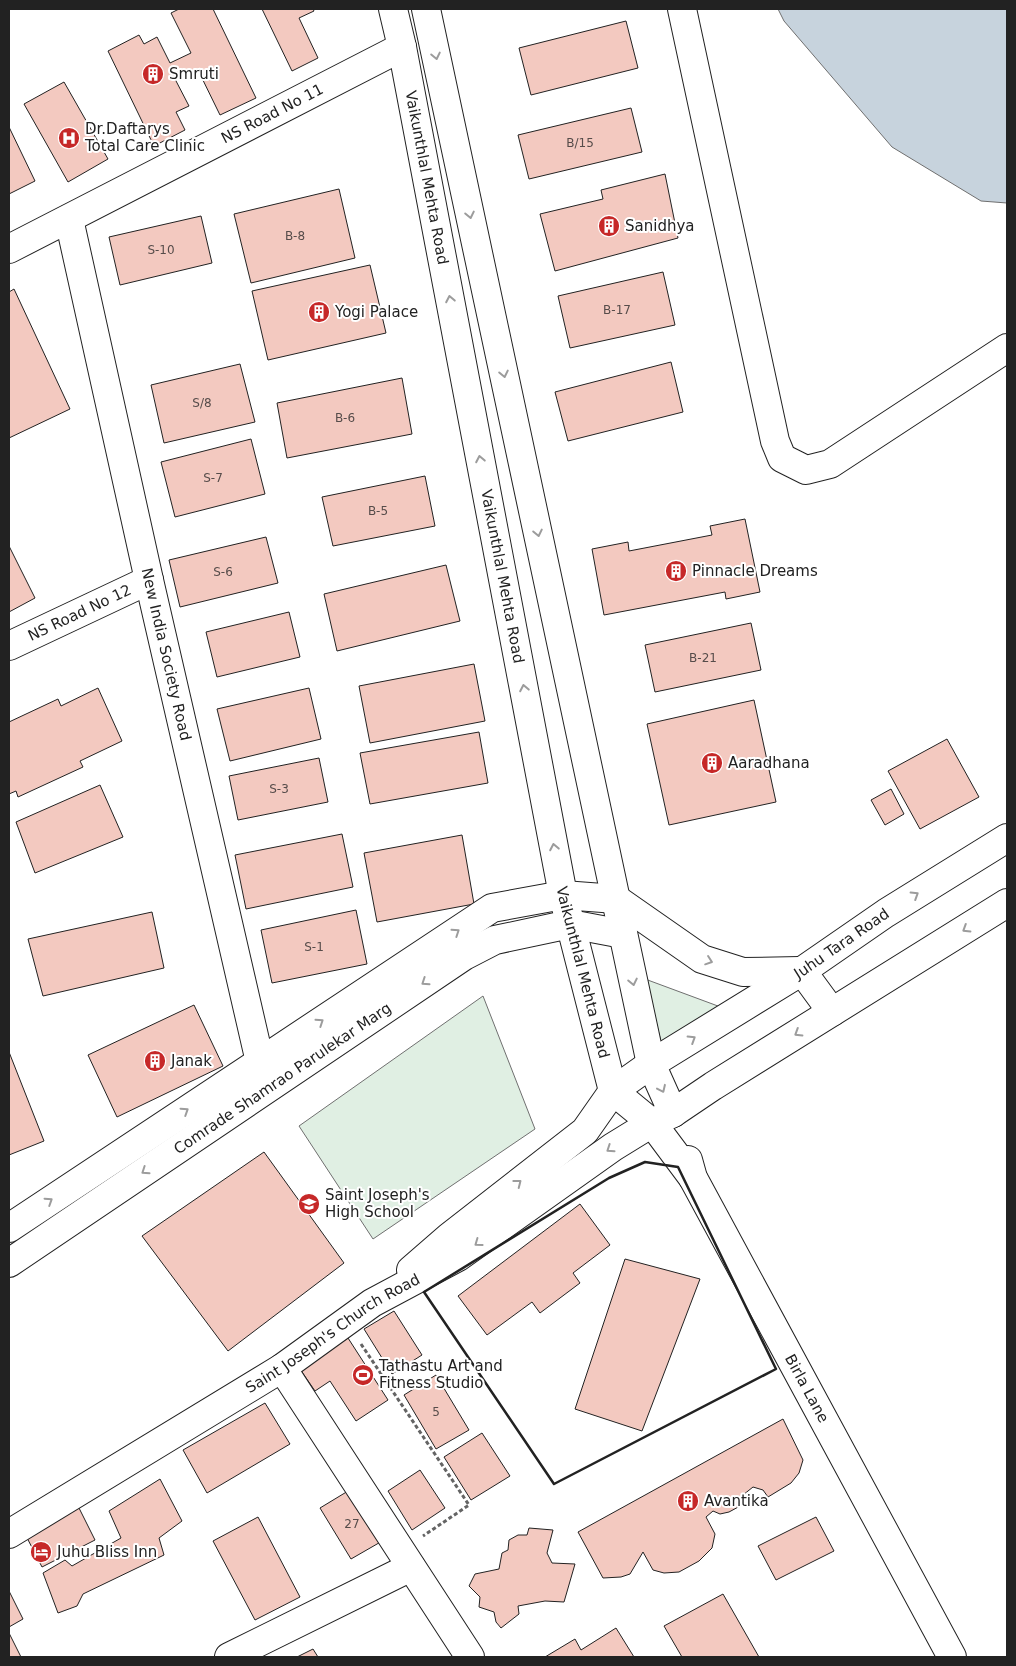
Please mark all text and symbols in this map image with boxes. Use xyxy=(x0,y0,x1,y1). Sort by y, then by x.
one-way arrow xyxy=(430,52,441,61)
building icon: Smruti xyxy=(141,62,165,86)
place label: Smruti xyxy=(169,65,219,83)
street label: NS Road No 11 xyxy=(218,80,326,147)
street label: Vaikunthlal Mehta Road xyxy=(401,89,452,266)
place label: Dr.Daftarys Total Care Clinic xyxy=(84,120,205,155)
hospital icon: Dr.Daftarys Total Care Clinic xyxy=(57,126,81,150)
house number: B/15 xyxy=(566,136,594,150)
one-way arrow xyxy=(464,211,475,220)
building icon: Sanidhya xyxy=(597,214,621,238)
place label: Sanidhya xyxy=(625,217,695,235)
house number: B-8 xyxy=(285,229,305,243)
house number: S-10 xyxy=(147,243,175,257)
one-way arrow xyxy=(445,295,456,304)
building icon: Yogi Palace xyxy=(307,300,331,324)
place label: Yogi Palace xyxy=(334,303,418,321)
house number: B-17 xyxy=(603,303,631,317)
one-way arrow xyxy=(498,370,509,379)
house number: S/8 xyxy=(192,396,212,410)
house number: B-6 xyxy=(335,411,355,425)
one-way arrow xyxy=(476,455,486,463)
house number: S-7 xyxy=(203,471,223,485)
street label: Vaikunthlal Mehta Road xyxy=(477,488,528,665)
house number: B-5 xyxy=(368,504,388,518)
one-way arrow xyxy=(532,529,543,538)
building icon: Pinnacle Dreams xyxy=(664,559,688,583)
place label: Pinnacle Dreams xyxy=(692,562,818,580)
house number: S-6 xyxy=(213,565,233,579)
street label: New India Society Road xyxy=(138,566,195,742)
street label: NS Road No 12 xyxy=(25,581,134,645)
house number: B-21 xyxy=(689,651,717,665)
one-way arrow xyxy=(519,683,529,692)
building icon: Aaradhana xyxy=(700,751,724,775)
place label: Aaradhana xyxy=(728,754,810,772)
house number: S-3 xyxy=(269,782,289,796)
one-way arrow xyxy=(549,843,560,852)
street label: Vaikunthlal Mehta Road xyxy=(553,885,613,1060)
one-way arrow xyxy=(910,892,919,902)
street label: Juhu Tara Road xyxy=(790,905,893,983)
one-way arrow xyxy=(962,922,971,932)
one-way arrow xyxy=(450,929,460,938)
house number: S-1 xyxy=(304,940,324,954)
one-way arrow xyxy=(704,956,713,966)
one-way arrow xyxy=(421,976,430,985)
one-way arrow xyxy=(627,978,638,987)
street label: Comrade Shamrao Parulekar Marg xyxy=(170,999,395,1158)
one-way arrow xyxy=(315,1018,324,1028)
one-way arrow xyxy=(795,1027,804,1036)
one-way arrow xyxy=(687,1035,696,1045)
building icon: Janak xyxy=(143,1049,167,1073)
place label: Janak xyxy=(170,1052,212,1070)
one-way arrow xyxy=(655,1084,666,1093)
one-way arrow xyxy=(180,1108,189,1118)
one-way arrow xyxy=(607,1143,616,1152)
one-way arrow xyxy=(141,1165,151,1174)
one-way arrow xyxy=(512,1181,521,1189)
place label: Saint Joseph's High School xyxy=(325,1186,430,1221)
school or university icon: Saint Joseph's High School xyxy=(297,1192,321,1216)
one-way arrow xyxy=(44,1198,53,1207)
one-way arrow xyxy=(475,1238,484,1246)
street label: Saint Joseph's Church Road xyxy=(242,1270,423,1397)
street label: Birla Lane xyxy=(781,1351,833,1426)
place label: Tathastu Art and Fitness Studio xyxy=(378,1357,503,1392)
sports icon: Tathastu Art and Fitness Studio xyxy=(351,1363,375,1387)
house number: 5 xyxy=(432,1405,440,1419)
building icon: Avantika xyxy=(676,1489,700,1513)
place label: Avantika xyxy=(704,1492,769,1510)
house number: 27 xyxy=(344,1517,360,1531)
hotel icon: Juhu Bliss Inn xyxy=(29,1540,53,1564)
place label: Juhu Bliss Inn xyxy=(56,1543,157,1561)

